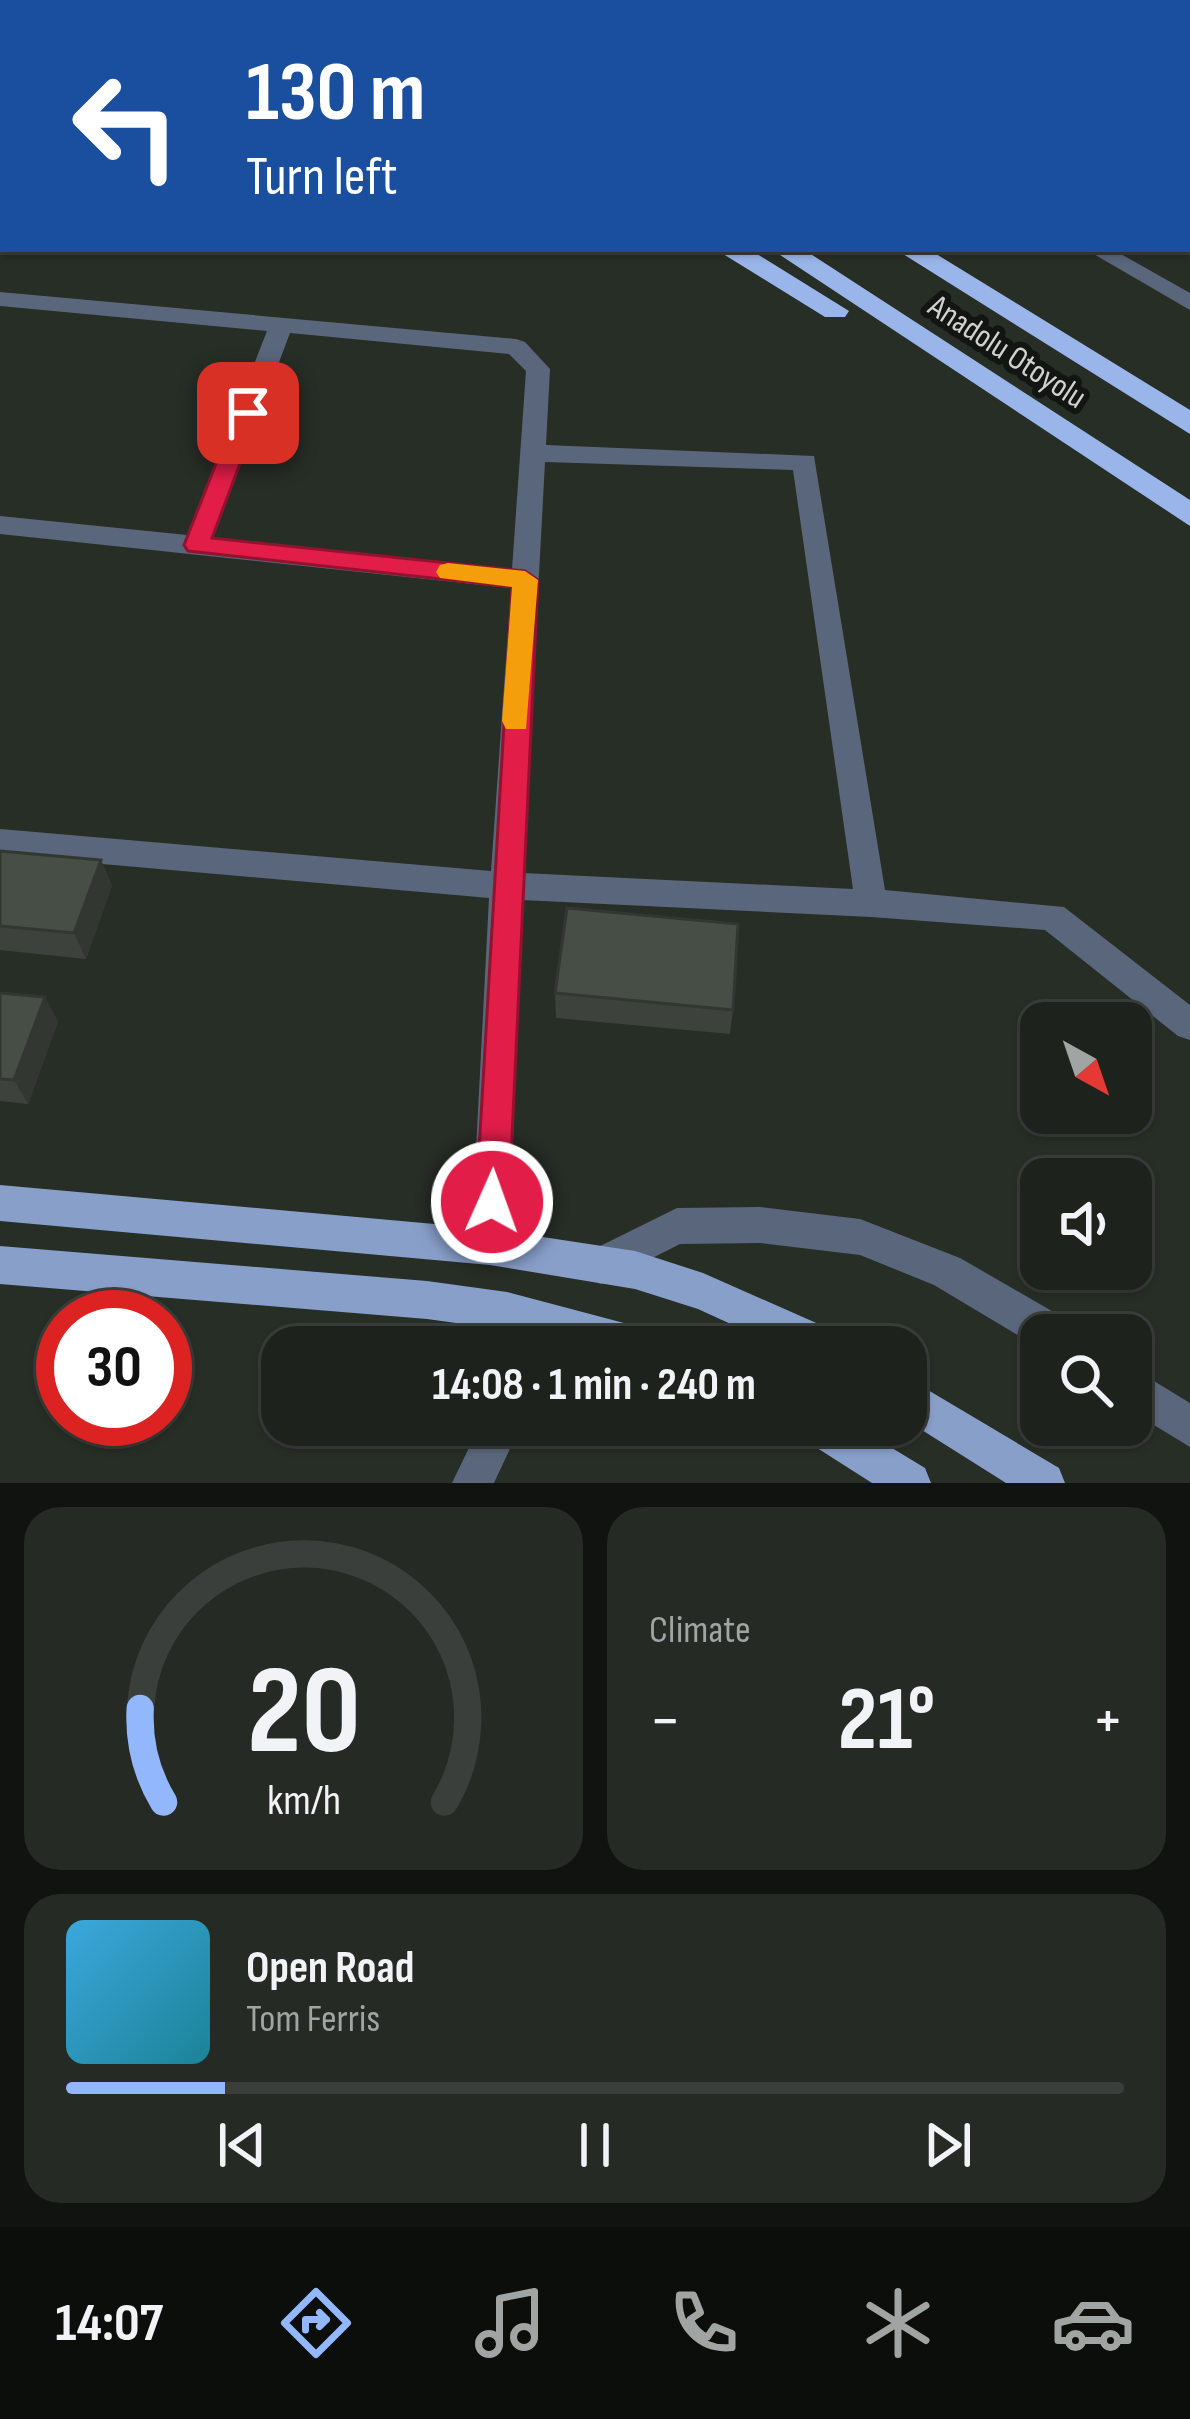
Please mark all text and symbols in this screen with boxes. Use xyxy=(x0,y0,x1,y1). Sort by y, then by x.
text: 130 m xyxy=(246,43,425,144)
icon: left xyxy=(48,48,204,204)
text: Turn left xyxy=(246,145,398,210)
street label: Anadolu Otoyolu xyxy=(920,286,1093,418)
pin xyxy=(197,362,299,464)
icon: arrive xyxy=(215,380,281,446)
north arrow xyxy=(1020,1002,1152,1134)
map controls xyxy=(1020,1002,1152,1446)
position arrow xyxy=(429,1139,555,1265)
button: sound xyxy=(1020,1158,1152,1290)
speed limit sign: 30 xyxy=(36,1290,192,1446)
button: search xyxy=(1020,1314,1152,1446)
text: 14:08 · 1 min · 240 m xyxy=(432,1358,756,1413)
text: Climate xyxy=(649,1607,751,1654)
text: 20 xyxy=(246,1639,361,1788)
text: 21° xyxy=(838,1667,935,1775)
text: − xyxy=(649,1682,681,1761)
text: + xyxy=(1092,1682,1124,1761)
text: km/h xyxy=(266,1774,341,1826)
text: Open Road xyxy=(246,1941,414,1996)
text: Tom Ferris xyxy=(246,1996,380,2043)
icon: previous xyxy=(209,2112,275,2178)
icon: pause xyxy=(562,2112,628,2178)
icon: next xyxy=(915,2112,981,2178)
icon: directions xyxy=(274,2281,358,2365)
icon: music xyxy=(468,2281,552,2365)
icon: phone xyxy=(662,2281,746,2365)
icon: climate xyxy=(856,2281,940,2365)
icon: car xyxy=(1051,2281,1135,2365)
text: 14:07 xyxy=(55,2291,163,2356)

